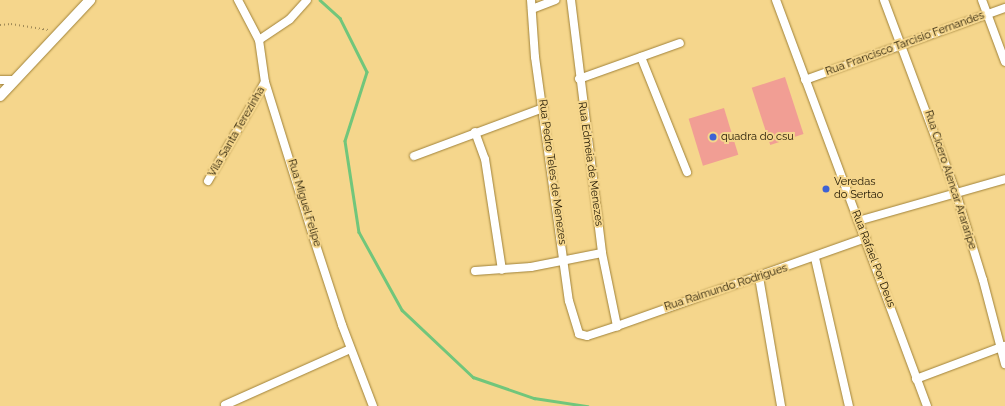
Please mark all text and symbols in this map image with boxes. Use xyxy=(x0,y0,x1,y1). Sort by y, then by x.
street label: Rua Francisco Tarcisio Fernandes xyxy=(824,9,986,79)
street label: Vila Santa Terezinha xyxy=(206,85,268,179)
street label: Rua Pedro Teles de Menezes xyxy=(535,98,569,246)
street label: Rua Edmeia de Menezes xyxy=(575,101,605,227)
street label: Rua Cicero Alencar Arararipe xyxy=(921,108,979,252)
place label: quadra do csu xyxy=(721,130,794,144)
marker: quadra do csu xyxy=(708,132,718,142)
street label: Rua Miguel Felipe xyxy=(284,157,324,249)
place label: Veredas do Sertao xyxy=(834,176,883,202)
marker: Veredas do Sertao xyxy=(821,184,831,194)
street label: Rua Rafael Por Deus xyxy=(848,208,898,310)
street label: Rua Raimundo Rodrigues xyxy=(663,262,789,314)

